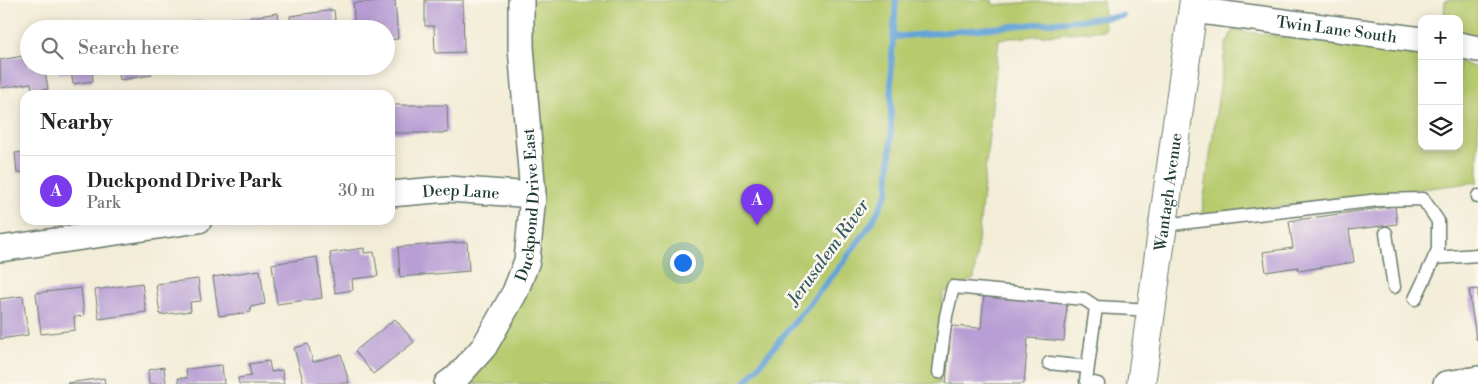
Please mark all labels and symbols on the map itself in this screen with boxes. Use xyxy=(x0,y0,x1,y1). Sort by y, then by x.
street label: Twin Lane South xyxy=(1275,12,1399,48)
street label: Duckpond Drive East xyxy=(511,127,544,285)
street label: Wantagh Avenue xyxy=(1150,132,1187,253)
street label: Deep Lane xyxy=(421,180,500,204)
pin: A xyxy=(741,184,773,225)
water label: Jerusalem River xyxy=(781,195,875,311)
your location xyxy=(670,250,696,276)

